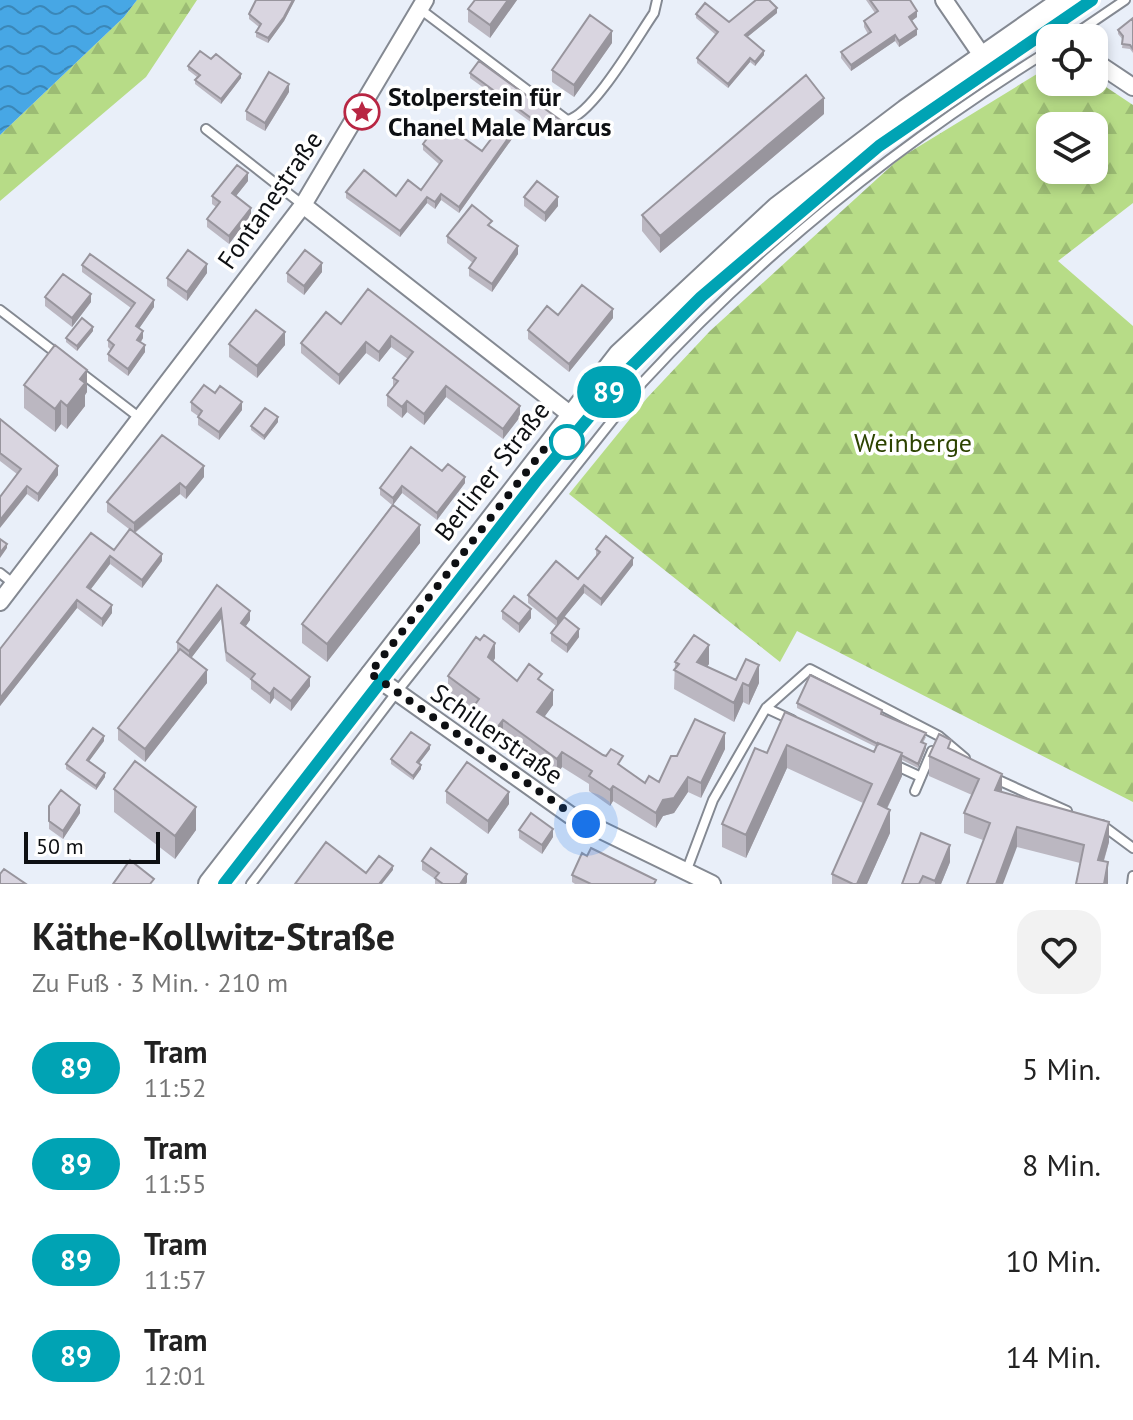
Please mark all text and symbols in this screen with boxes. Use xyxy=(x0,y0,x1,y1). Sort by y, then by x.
map controls xyxy=(1036,24,1108,184)
button: locate xyxy=(1036,24,1108,96)
place label: Stolperstein für Chanel Male Marcus xyxy=(388,80,611,143)
place icon: Stolperstein für Chanel Male Marcus xyxy=(343,93,381,131)
button: layers xyxy=(1036,112,1108,184)
street label: Fontanestraße xyxy=(210,124,329,275)
line badge: 89 xyxy=(573,366,645,418)
text: 89 xyxy=(593,373,625,410)
street label: Berliner Straße xyxy=(427,394,556,547)
unlabelled marker xyxy=(550,425,584,459)
park label: Weinberge xyxy=(854,426,972,459)
street label: Schillerstraße xyxy=(425,676,570,791)
your location xyxy=(566,804,606,844)
scale bar xyxy=(24,828,160,864)
text: 50 m xyxy=(36,832,84,860)
button: heart xyxy=(1017,910,1101,994)
text: Käthe-Kollwitz-Straße xyxy=(32,911,395,960)
text: Zu Fuß · 3 Min. · 210 m xyxy=(32,966,288,999)
text: Tram xyxy=(144,1032,207,1071)
text: 89 xyxy=(60,1049,92,1086)
text: 5 Min. xyxy=(1022,1049,1101,1088)
text: 11:52 xyxy=(144,1071,206,1104)
text: Tram xyxy=(144,1128,207,1167)
text: 89 xyxy=(60,1145,92,1182)
text: 8 Min. xyxy=(1022,1145,1101,1184)
text: 11:55 xyxy=(144,1167,206,1200)
text: Tram xyxy=(144,1224,207,1263)
text: 89 xyxy=(60,1241,92,1278)
text: 10 Min. xyxy=(1006,1241,1101,1280)
text: 11:57 xyxy=(144,1263,206,1296)
text: Tram xyxy=(144,1320,207,1359)
text: 89 xyxy=(60,1337,92,1374)
text: 14 Min. xyxy=(1006,1337,1101,1376)
text: 12:01 xyxy=(144,1359,206,1392)

